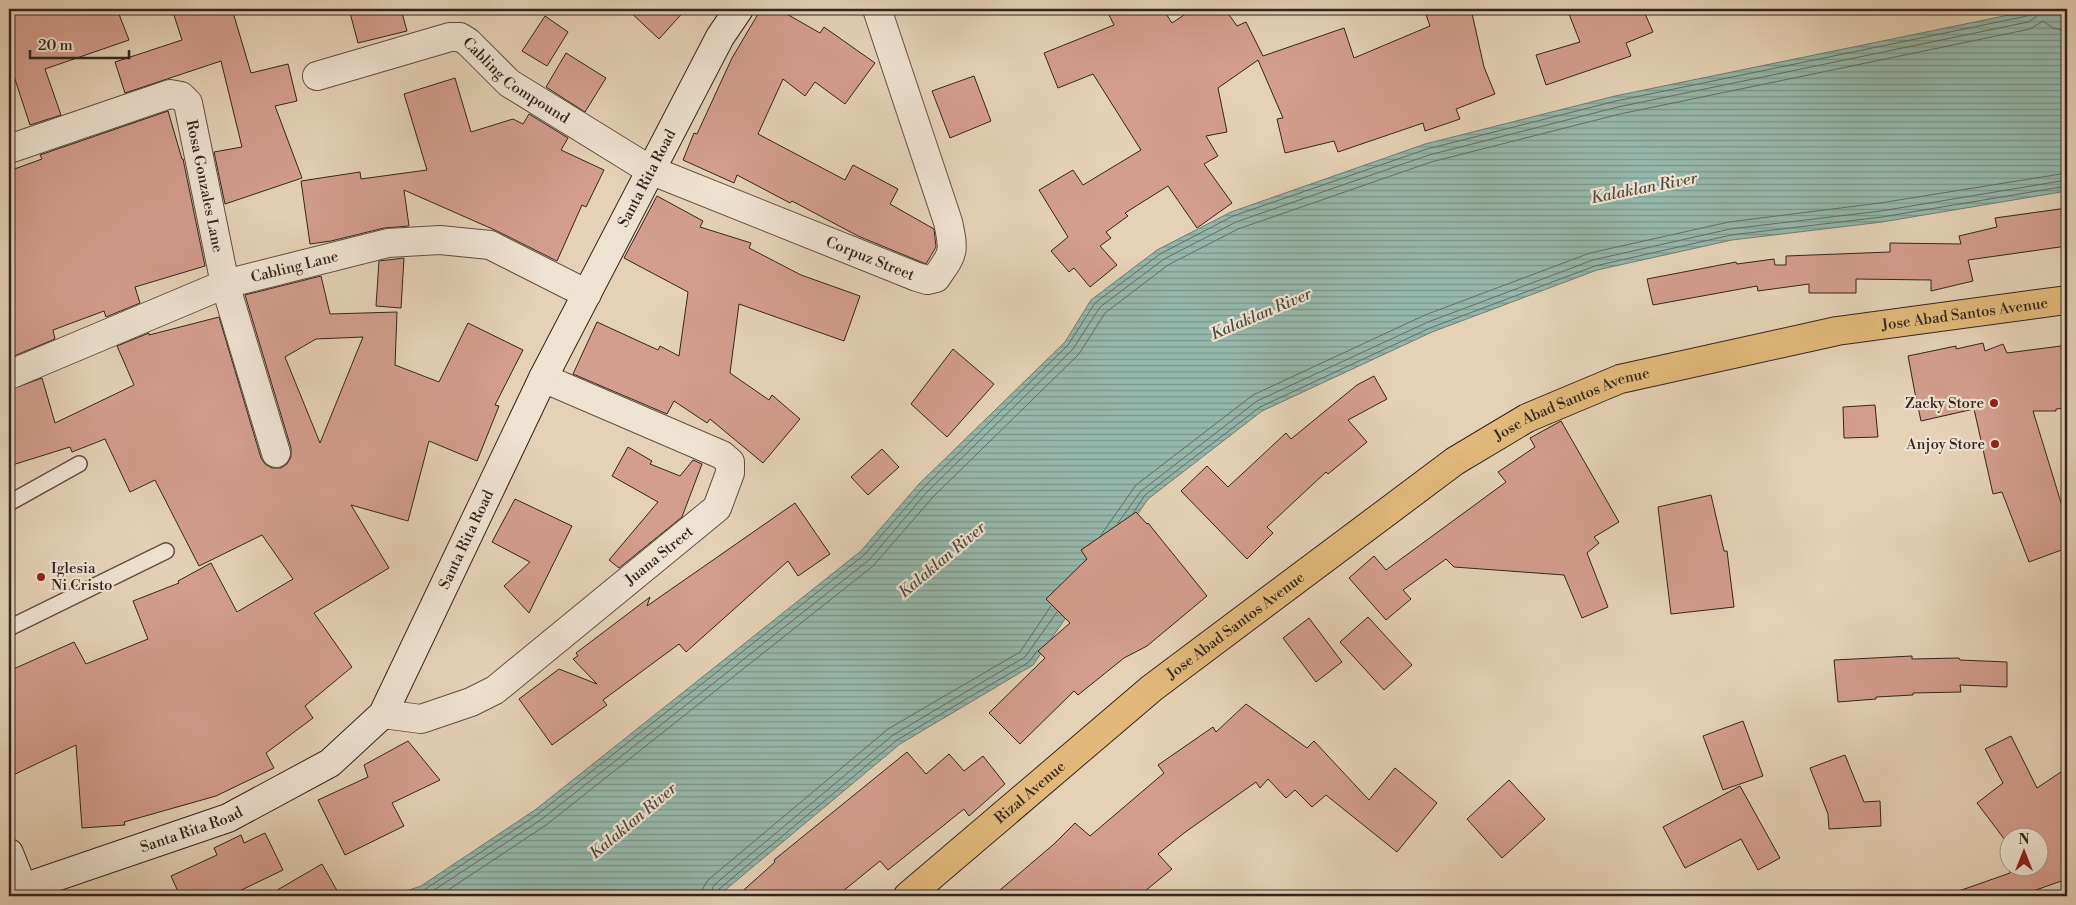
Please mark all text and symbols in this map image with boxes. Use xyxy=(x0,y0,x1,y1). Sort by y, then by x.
scale bar xyxy=(30,28,129,60)
street label: Cabling Compound xyxy=(459,33,573,128)
text: 20 m xyxy=(38,36,73,55)
street label: Rosa Gonzales Lane xyxy=(182,118,228,254)
street label: Santa Rita Road xyxy=(614,126,680,230)
water label: Kalaklan River xyxy=(1589,168,1700,208)
street label: Corpuz Street xyxy=(823,232,918,285)
street label: Cabling Lane xyxy=(249,246,340,287)
water label: Kalaklan River xyxy=(1208,283,1316,344)
street label: Jose Abad Santos Avenue xyxy=(1879,293,2049,335)
street label: Jose Abad Santos Avenue xyxy=(1490,363,1651,446)
place label: Zacky Store xyxy=(1905,394,1984,413)
marker: Zacky Store xyxy=(1988,397,2000,409)
place label: Anjoy Store xyxy=(1905,435,1985,454)
marker: Anjoy Store xyxy=(1989,438,2001,450)
street label: Santa Rita Road xyxy=(434,486,498,592)
water label: Kalaklan River xyxy=(894,517,991,602)
street label: Juana Street xyxy=(620,521,698,590)
place label: Iglesia Ni Cristo xyxy=(51,559,113,595)
street label: Jose Abad Santos Avenue xyxy=(1162,568,1308,684)
marker: Iglesia Ni Cristo xyxy=(35,571,47,583)
street label: Rizal Avenue xyxy=(990,757,1069,828)
water label: Kalaklan River xyxy=(585,778,682,863)
street label: Santa Rita Road xyxy=(137,802,246,857)
north arrow xyxy=(1998,828,2048,878)
text: N xyxy=(2018,831,2030,849)

